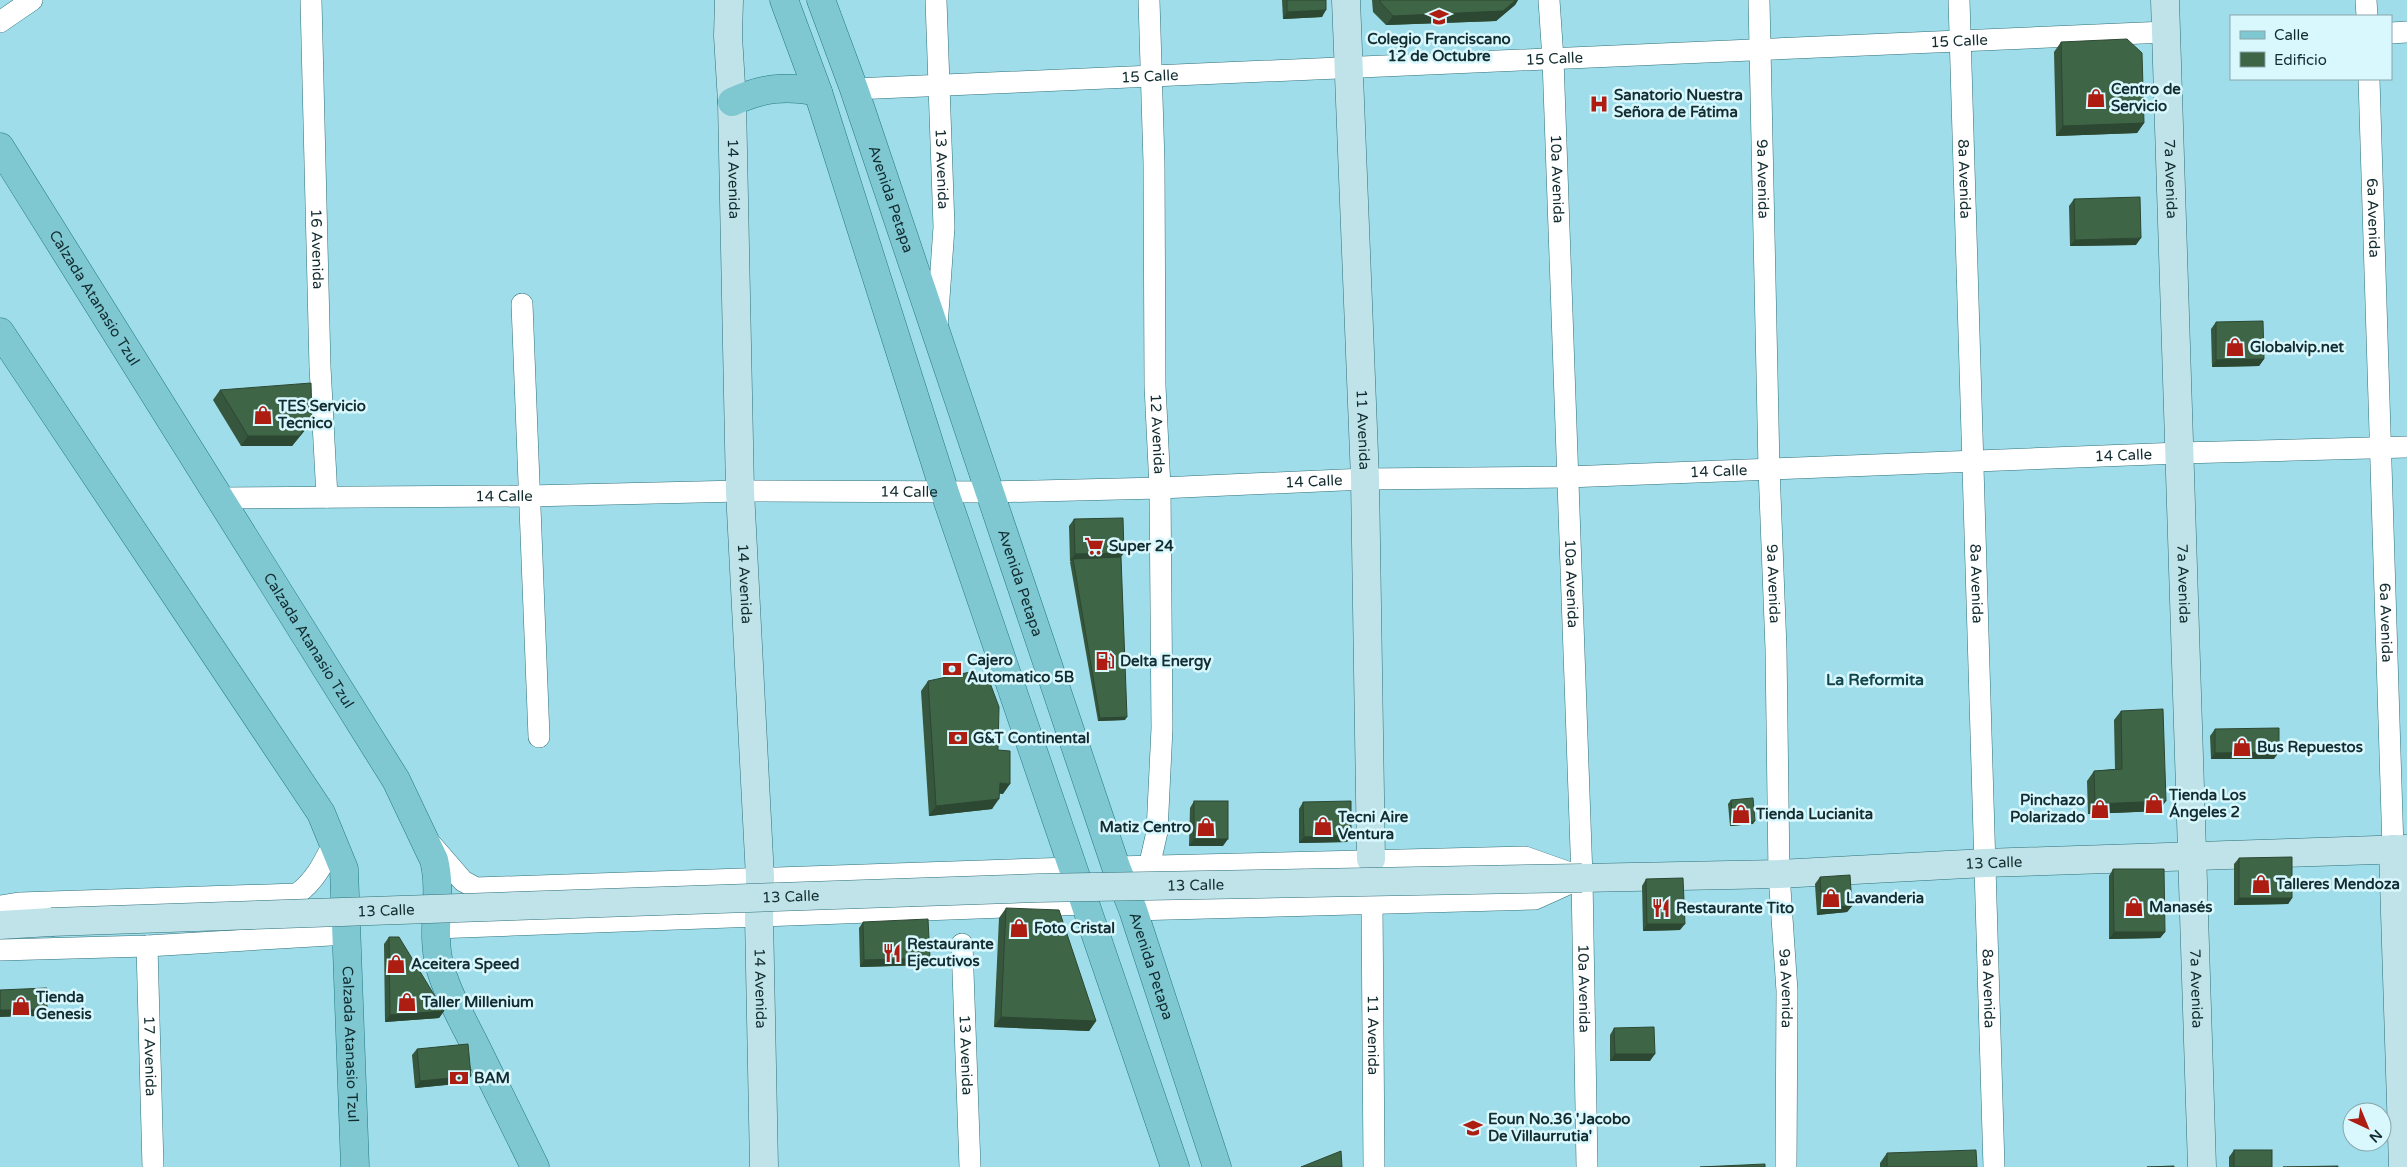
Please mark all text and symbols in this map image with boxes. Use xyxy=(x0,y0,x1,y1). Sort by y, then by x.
school or university icon: Colegio Franciscano 12 de Octubre xyxy=(1428,6,1450,28)
legend xyxy=(2230,15,2392,80)
text: Calle xyxy=(2274,26,2309,44)
place label: Colegio Franciscano 12 de Octubre xyxy=(1367,30,1511,65)
street label: 15 Calle xyxy=(1930,31,1988,51)
street label: 15 Calle xyxy=(1525,48,1584,69)
text: Edificio xyxy=(2274,51,2327,69)
street label: 15 Calle xyxy=(1121,66,1179,86)
place label: Centro de Servicio xyxy=(2111,80,2181,115)
place label: Sanatorio Nuestra Señora de Fátima xyxy=(1614,86,1743,121)
shop icon: Centro de Servicio xyxy=(2085,87,2107,109)
hospital icon: Sanatorio Nuestra Señora de Fátima xyxy=(1588,93,1610,115)
street label: 13 Avenida xyxy=(932,128,952,209)
street label: 10a Avenida xyxy=(1547,134,1568,224)
street label: 14 Avenida xyxy=(724,138,743,219)
street label: 9a Avenida xyxy=(1753,139,1773,219)
street label: 8a Avenida xyxy=(1954,139,1975,219)
street label: 7a Avenida xyxy=(2160,139,2181,219)
street label: Avenida Petapa xyxy=(865,143,917,255)
street label: 6a Avenida xyxy=(2363,178,2384,258)
street label: 16 Avenida xyxy=(307,208,327,289)
street label: Calzada Atanasio Tzul xyxy=(45,227,144,369)
shop icon: Globalvip.net xyxy=(2224,336,2246,358)
place label: Globalvip.net xyxy=(2250,338,2344,357)
street label: 11 Avenida xyxy=(1352,389,1374,470)
street label: 12 Avenida xyxy=(1146,393,1168,475)
place label: TES Servicio Tecnico xyxy=(277,397,366,432)
shop icon: TES Servicio Tecnico xyxy=(252,404,274,426)
street label: 14 Calle xyxy=(2094,445,2152,465)
street label: 14 Calle xyxy=(1689,461,1748,481)
street label: 14 Calle xyxy=(1285,471,1343,492)
street label: 14 Calle xyxy=(880,483,938,501)
street label: 14 Calle xyxy=(475,487,533,505)
street label: Avenida Petapa xyxy=(994,527,1047,639)
supermarket icon: Super 24 xyxy=(1083,535,1105,557)
place label: Super 24 xyxy=(1109,537,1174,556)
street label: 10a Avenida xyxy=(1561,539,1582,628)
street label: 14 Avenida xyxy=(734,543,756,624)
street label: 9a Avenida xyxy=(1763,544,1784,624)
street label: 8a Avenida xyxy=(1966,544,1987,624)
street label: 7a Avenida xyxy=(2173,544,2194,624)
street label: Calzada Atanasio Tzul xyxy=(260,569,358,712)
street label: 6a Avenida xyxy=(2376,583,2396,663)
fuel station icon: Delta Energy xyxy=(1094,650,1116,672)
place label: Cajero Automatico 5B xyxy=(967,651,1074,686)
place label: Delta Energy xyxy=(1120,652,1211,671)
bank icon: Cajero Automatico 5B xyxy=(941,658,963,680)
district label: La Reformita xyxy=(1826,670,1924,690)
bank icon: G&T Continental xyxy=(947,727,969,749)
place label: G&T Continental xyxy=(973,729,1090,747)
shop icon: Bus Repuestos xyxy=(2231,736,2253,758)
place label: Bus Repuestos xyxy=(2257,738,2363,757)
place label: Tienda Los Ángeles 2 xyxy=(2168,786,2246,822)
place label: Pinchazo Polarizado xyxy=(2010,791,2085,826)
shop icon: Tienda Los Ángeles 2 xyxy=(2143,793,2165,815)
shop icon: Pinchazo Polarizado xyxy=(2089,798,2111,820)
shop icon: Tienda Lucianita xyxy=(1730,803,1752,825)
place label: Tienda Lucianita xyxy=(1755,805,1873,823)
place label: Tecni Aire Ventura xyxy=(1337,808,1409,843)
shop icon: Tecni Aire Ventura xyxy=(1312,815,1334,837)
shop icon: Matiz Centro xyxy=(1195,816,1217,838)
place label: Matiz Centro xyxy=(1099,818,1191,836)
street label: 13 Calle xyxy=(1964,853,2023,873)
shop icon: Talleres Mendoza xyxy=(2250,873,2272,895)
place label: Talleres Mendoza xyxy=(2275,875,2400,893)
street label: 13 Calle xyxy=(1166,876,1224,895)
street label: 13 Calle xyxy=(761,887,820,907)
shop icon: Lavanderia xyxy=(1820,887,1842,909)
place label: Lavanderia xyxy=(1846,889,1924,907)
shop icon: Manasés xyxy=(2123,896,2145,918)
restaurant icon: Restaurante Tito xyxy=(1650,897,1672,919)
place label: Manasés xyxy=(2149,898,2212,916)
place label: Restaurante Tito xyxy=(1676,899,1794,917)
street label: 13 Calle xyxy=(357,900,415,920)
street label: Avenida Petapa xyxy=(1125,910,1177,1022)
shop icon: Foto Cristal xyxy=(1008,917,1030,939)
place label: Foto Cristal xyxy=(1034,919,1115,937)
place label: Restaurante Ejecutivos xyxy=(907,935,994,971)
restaurant icon: Restaurante Ejecutivos xyxy=(881,942,903,964)
street label: 10a Avenida xyxy=(1574,944,1594,1033)
street label: 14 Avenida xyxy=(751,948,770,1029)
street label: 9a Avenida xyxy=(1775,948,1796,1028)
street label: 7a Avenida xyxy=(2186,948,2207,1029)
street label: 8a Avenida xyxy=(1978,949,1999,1029)
shop icon: Aceitera Speed xyxy=(385,953,407,975)
place label: Aceitera Speed xyxy=(411,955,519,974)
street label: Calzada Atanasio Tzul xyxy=(339,966,362,1123)
place label: Tienda Genesis xyxy=(35,988,92,1023)
shop icon: Taller Millenium xyxy=(396,991,418,1013)
place label: Taller Millenium xyxy=(421,993,534,1011)
shop icon: Tienda Genesis xyxy=(10,995,32,1017)
street label: 11 Avenida xyxy=(1364,995,1382,1075)
street label: 13 Avenida xyxy=(956,1014,976,1096)
street label: 17 Avenida xyxy=(140,1015,160,1096)
bank icon: BAM xyxy=(448,1067,470,1089)
place label: BAM xyxy=(474,1069,510,1087)
north arrow xyxy=(2342,1102,2392,1152)
place label: Eoun No.36 'Jacobo De Villaurrutia' xyxy=(1488,1110,1631,1145)
school or university icon: Eoun No.36 'Jacobo De Villaurrutia' xyxy=(1462,1117,1484,1139)
text: N xyxy=(2366,1126,2386,1146)

